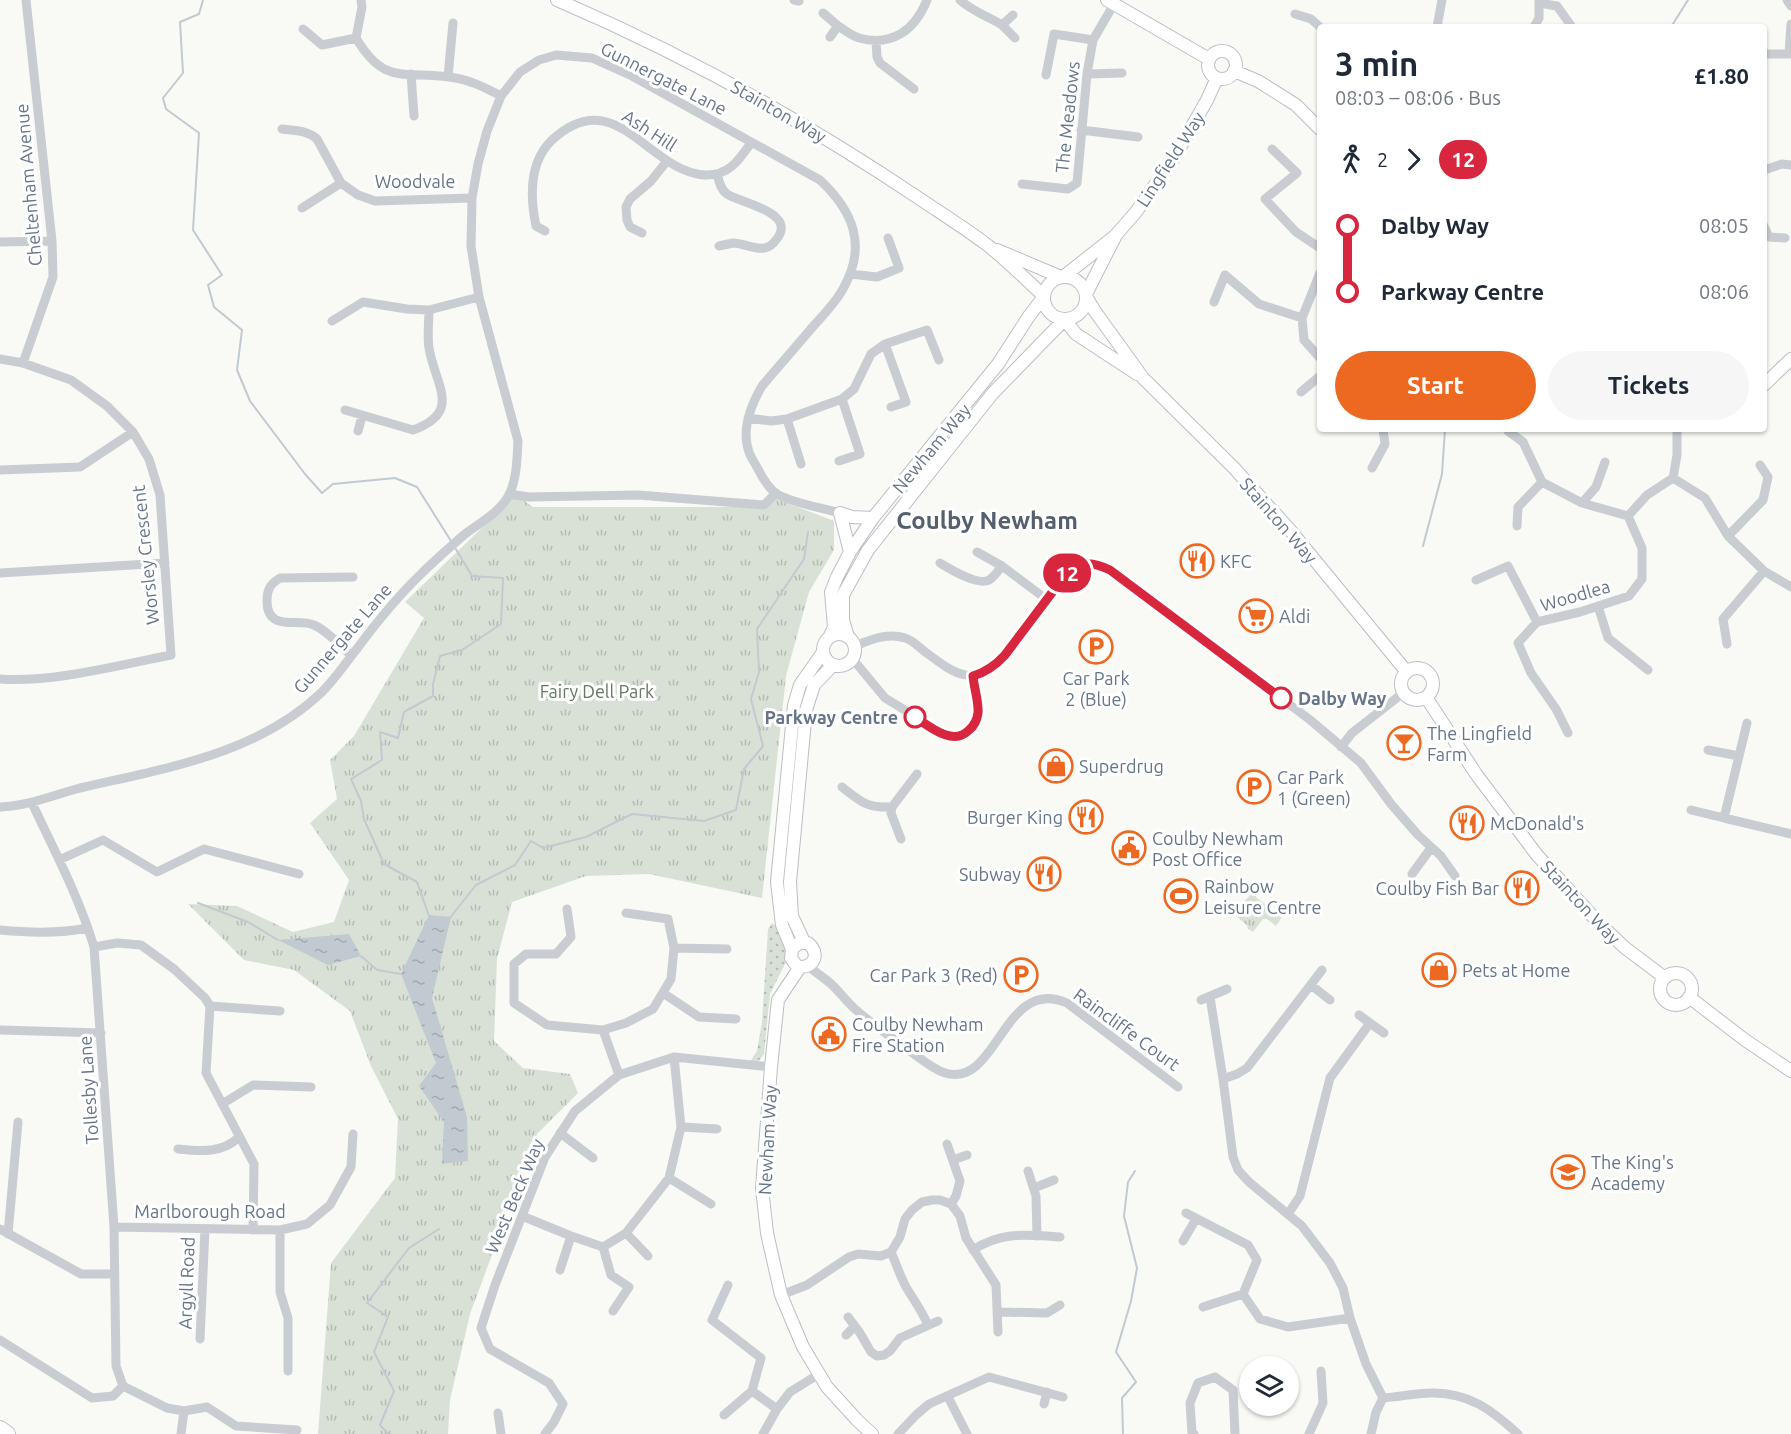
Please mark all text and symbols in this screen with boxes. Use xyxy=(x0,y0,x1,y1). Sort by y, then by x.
street label: Gunnergate Lane xyxy=(598,38,730,118)
text: 3 min xyxy=(1335,45,1418,82)
street label: The Meadows xyxy=(1051,60,1083,174)
text: £1.80 xyxy=(1694,63,1749,88)
street label: Stainton Way xyxy=(728,76,830,146)
text: 08:03 – 08:06 · Bus xyxy=(1335,86,1501,109)
street label: Cheltenham Avenue xyxy=(11,103,45,267)
street label: Ash Hill xyxy=(619,105,681,155)
street label: Lingfield Way xyxy=(1132,108,1208,210)
icon: walk xyxy=(1335,143,1368,176)
icon: forward xyxy=(1397,143,1430,176)
text: 12 xyxy=(1451,147,1475,171)
text: 2 xyxy=(1377,148,1388,171)
street label: Woodvale xyxy=(375,171,455,191)
text: Dalby Way xyxy=(1381,213,1489,238)
text: 08:05 xyxy=(1699,214,1749,237)
text: Parkway Centre xyxy=(1381,279,1544,304)
text: 08:06 xyxy=(1699,280,1749,303)
button: Start xyxy=(1335,351,1536,420)
button: Tickets xyxy=(1548,351,1749,420)
street label: Newham Way xyxy=(888,399,974,497)
street label: Stainton Way xyxy=(1237,473,1322,567)
street label: Worsley Crescent xyxy=(128,484,162,626)
district label: Coulby Newham xyxy=(896,507,1078,534)
restaurant icon: KFC xyxy=(1179,543,1215,579)
place label: KFC xyxy=(1220,551,1251,571)
line badge: 12 xyxy=(1040,554,1094,592)
text: 12 xyxy=(1055,561,1079,585)
street label: Woodlea xyxy=(1538,575,1612,615)
street label: Gunnergate Lane xyxy=(289,579,395,697)
supermarket icon: Aldi xyxy=(1238,598,1274,634)
place label: Aldi xyxy=(1279,606,1310,626)
parking icon: Car Park 2 (Blue) xyxy=(1078,629,1114,665)
place label: Car Park 2 (Blue) xyxy=(1062,668,1130,710)
park label: Fairy Dell Park xyxy=(540,681,654,701)
marker: Dalby Way xyxy=(1270,687,1292,709)
place label: Dalby Way xyxy=(1298,688,1387,708)
marker: Parkway Centre xyxy=(904,706,926,728)
place label: Parkway Centre xyxy=(764,707,898,727)
place label: The Lingfield Farm xyxy=(1427,723,1532,764)
bar icon: The Lingfield Farm xyxy=(1386,725,1422,761)
shop icon: Superdrug xyxy=(1038,748,1074,784)
place label: Superdrug xyxy=(1079,756,1164,776)
place label: Car Park 1 (Green) xyxy=(1277,767,1351,809)
parking icon: Car Park 1 (Green) xyxy=(1236,769,1272,805)
restaurant icon: Burger King xyxy=(1068,799,1104,835)
restaurant icon: McDonald's xyxy=(1449,805,1485,841)
place label: Burger King xyxy=(967,807,1063,827)
place label: McDonald's xyxy=(1490,813,1584,833)
place label: Coulby Newham Post Office xyxy=(1152,828,1284,869)
public building icon: Coulby Newham Post Office xyxy=(1111,830,1147,866)
restaurant icon: Subway xyxy=(1026,856,1062,892)
street label: Stainton Way xyxy=(1537,856,1625,948)
place label: Subway xyxy=(959,864,1021,884)
restaurant icon: Coulby Fish Bar xyxy=(1504,870,1540,906)
place label: Rainbow Leisure Centre xyxy=(1204,876,1321,917)
sports icon: Rainbow Leisure Centre xyxy=(1163,878,1199,914)
place label: Coulby Fish Bar xyxy=(1376,878,1499,898)
shop icon: Pets at Home xyxy=(1421,952,1457,988)
parking icon: Car Park 3 (Red) xyxy=(1003,957,1039,993)
place label: Pets at Home xyxy=(1462,960,1570,980)
place label: Car Park 3 (Red) xyxy=(870,965,998,986)
street label: Raincliffe Court xyxy=(1070,984,1184,1074)
place label: Coulby Newham Fire Station xyxy=(852,1014,984,1055)
public building icon: Coulby Newham Fire Station xyxy=(811,1016,847,1052)
street label: Tollesby Lane xyxy=(74,1035,102,1145)
street label: Newham Way xyxy=(754,1084,780,1196)
street label: West Beck Way xyxy=(481,1135,547,1256)
place label: The King's Academy xyxy=(1591,1152,1674,1193)
school or university icon: The King's Academy xyxy=(1550,1154,1586,1190)
street label: Marlborough Road xyxy=(134,1201,286,1221)
street label: Argyll Road xyxy=(174,1236,198,1330)
map controls xyxy=(1239,1356,1299,1416)
button: layers xyxy=(1239,1356,1299,1416)

